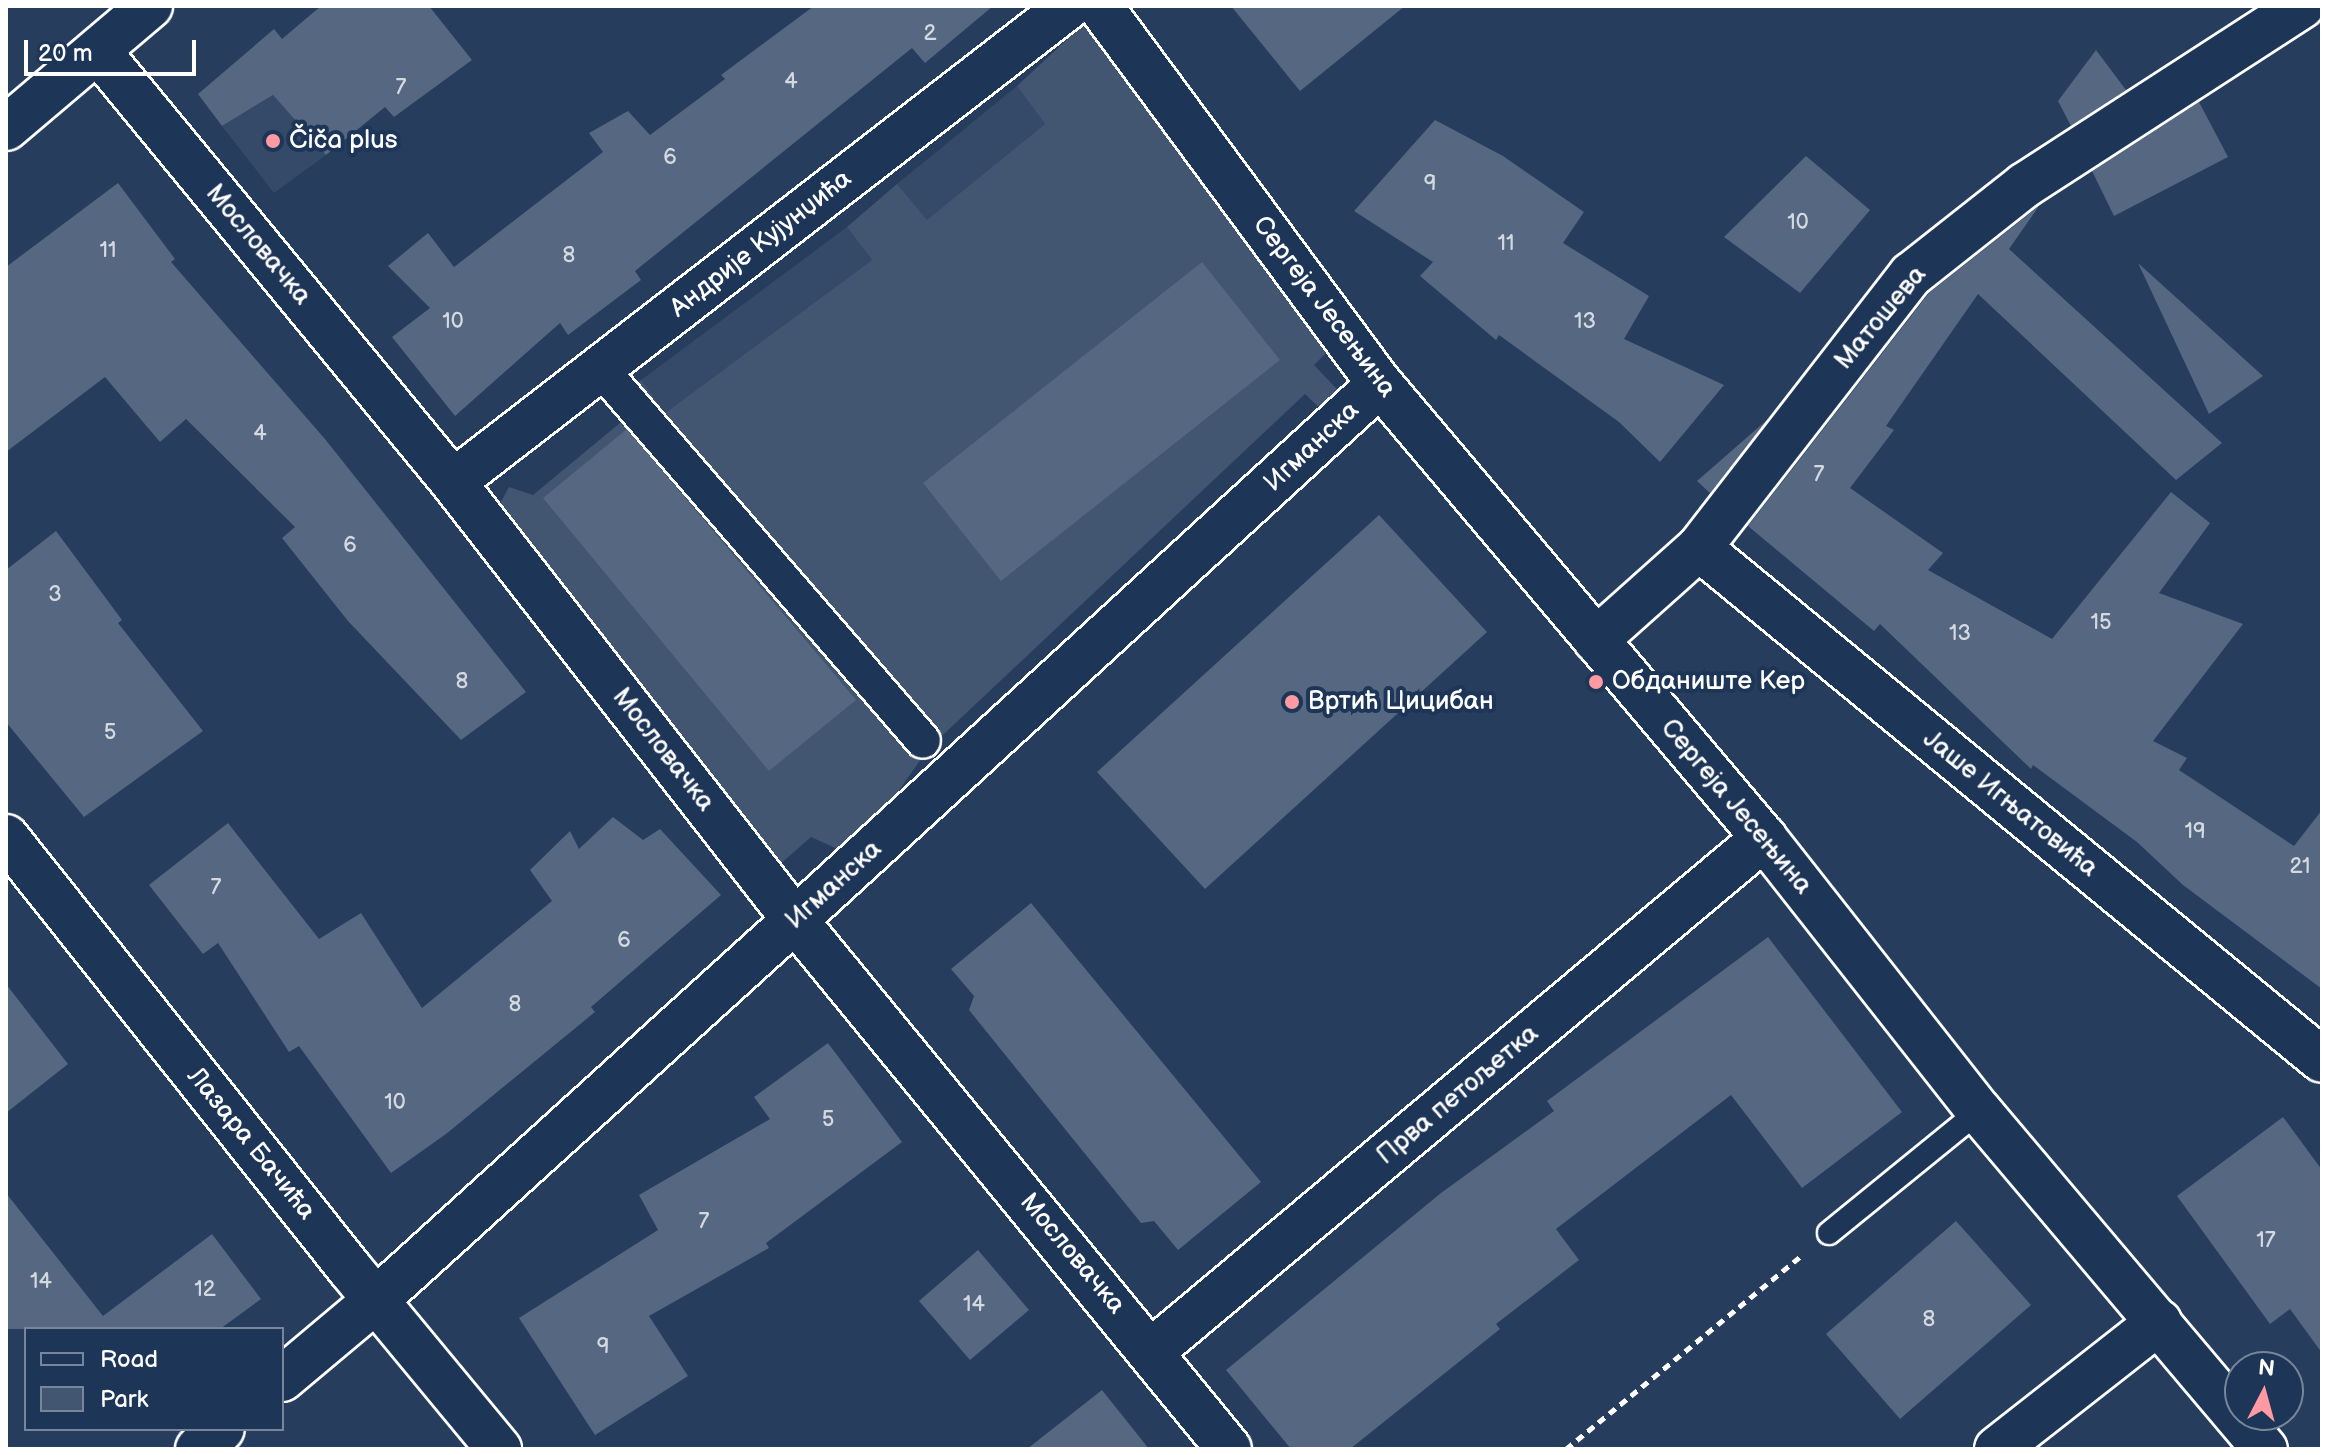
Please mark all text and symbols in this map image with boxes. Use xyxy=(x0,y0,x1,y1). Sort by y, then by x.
house number: 2 xyxy=(924,21,936,47)
scale bar xyxy=(28,24,200,74)
text: 20 m xyxy=(38,39,93,68)
house number: 4 xyxy=(784,69,798,95)
house number: 7 xyxy=(396,75,406,101)
place label: Čiča plus xyxy=(289,125,397,157)
marker: Čiča plus xyxy=(264,132,282,150)
house number: 6 xyxy=(663,145,677,171)
street label: Андрије Кујунџића xyxy=(664,164,858,324)
house number: 9 xyxy=(1424,171,1436,197)
street label: Мословачка xyxy=(199,178,317,312)
street label: Сергеја Јесењина xyxy=(1246,210,1402,404)
house number: 10 xyxy=(1787,210,1809,236)
house number: 11 xyxy=(1497,231,1515,257)
house number: 11 xyxy=(99,238,117,264)
house number: 8 xyxy=(563,243,575,269)
street label: Матошева xyxy=(1829,260,1933,376)
house number: 10 xyxy=(442,309,464,335)
house number: 13 xyxy=(1574,309,1596,335)
street label: Игманска xyxy=(1258,395,1366,499)
house number: 4 xyxy=(253,421,267,447)
house number: 7 xyxy=(1814,462,1824,488)
house number: 6 xyxy=(343,533,357,559)
house number: 3 xyxy=(48,582,62,608)
house number: 15 xyxy=(2090,610,2112,636)
house number: 13 xyxy=(1949,621,1971,647)
place label: Обданиште Кер xyxy=(1612,666,1805,698)
house number: 8 xyxy=(456,669,468,695)
marker: Обданиште Кер xyxy=(1587,673,1605,691)
street label: Мословачка xyxy=(605,682,721,818)
place label: Вртић Цицибан xyxy=(1308,686,1494,718)
marker: Вртић Цицибан xyxy=(1283,693,1301,711)
street label: Сергеја Јесењина xyxy=(1654,713,1818,901)
house number: 5 xyxy=(104,720,116,746)
street label: Јаше Игњатовића xyxy=(1916,724,2104,884)
house number: 19 xyxy=(2184,819,2206,845)
street label: Игманска xyxy=(780,834,888,936)
house number: 21 xyxy=(2289,854,2311,880)
house number: 7 xyxy=(211,875,221,901)
house number: 6 xyxy=(617,928,631,954)
house number: 8 xyxy=(509,992,521,1018)
street label: Прва петољетка xyxy=(1371,1018,1545,1172)
street label: Лазара Бачића xyxy=(180,1062,322,1226)
house number: 10 xyxy=(384,1090,406,1116)
house number: 5 xyxy=(822,1107,834,1133)
street label: Мословачка xyxy=(1013,1187,1131,1321)
house number: 7 xyxy=(699,1209,709,1235)
house number: 17 xyxy=(2256,1228,2276,1254)
house number: 14 xyxy=(30,1269,52,1295)
house number: 12 xyxy=(194,1277,216,1303)
house number: 14 xyxy=(963,1292,985,1318)
house number: 8 xyxy=(1923,1307,1935,1333)
legend xyxy=(24,1327,284,1431)
house number: 9 xyxy=(597,1334,609,1360)
text: Road xyxy=(100,1345,158,1374)
north arrow xyxy=(2224,1351,2304,1431)
text: N xyxy=(2257,1354,2276,1383)
text: Park xyxy=(100,1385,148,1414)

